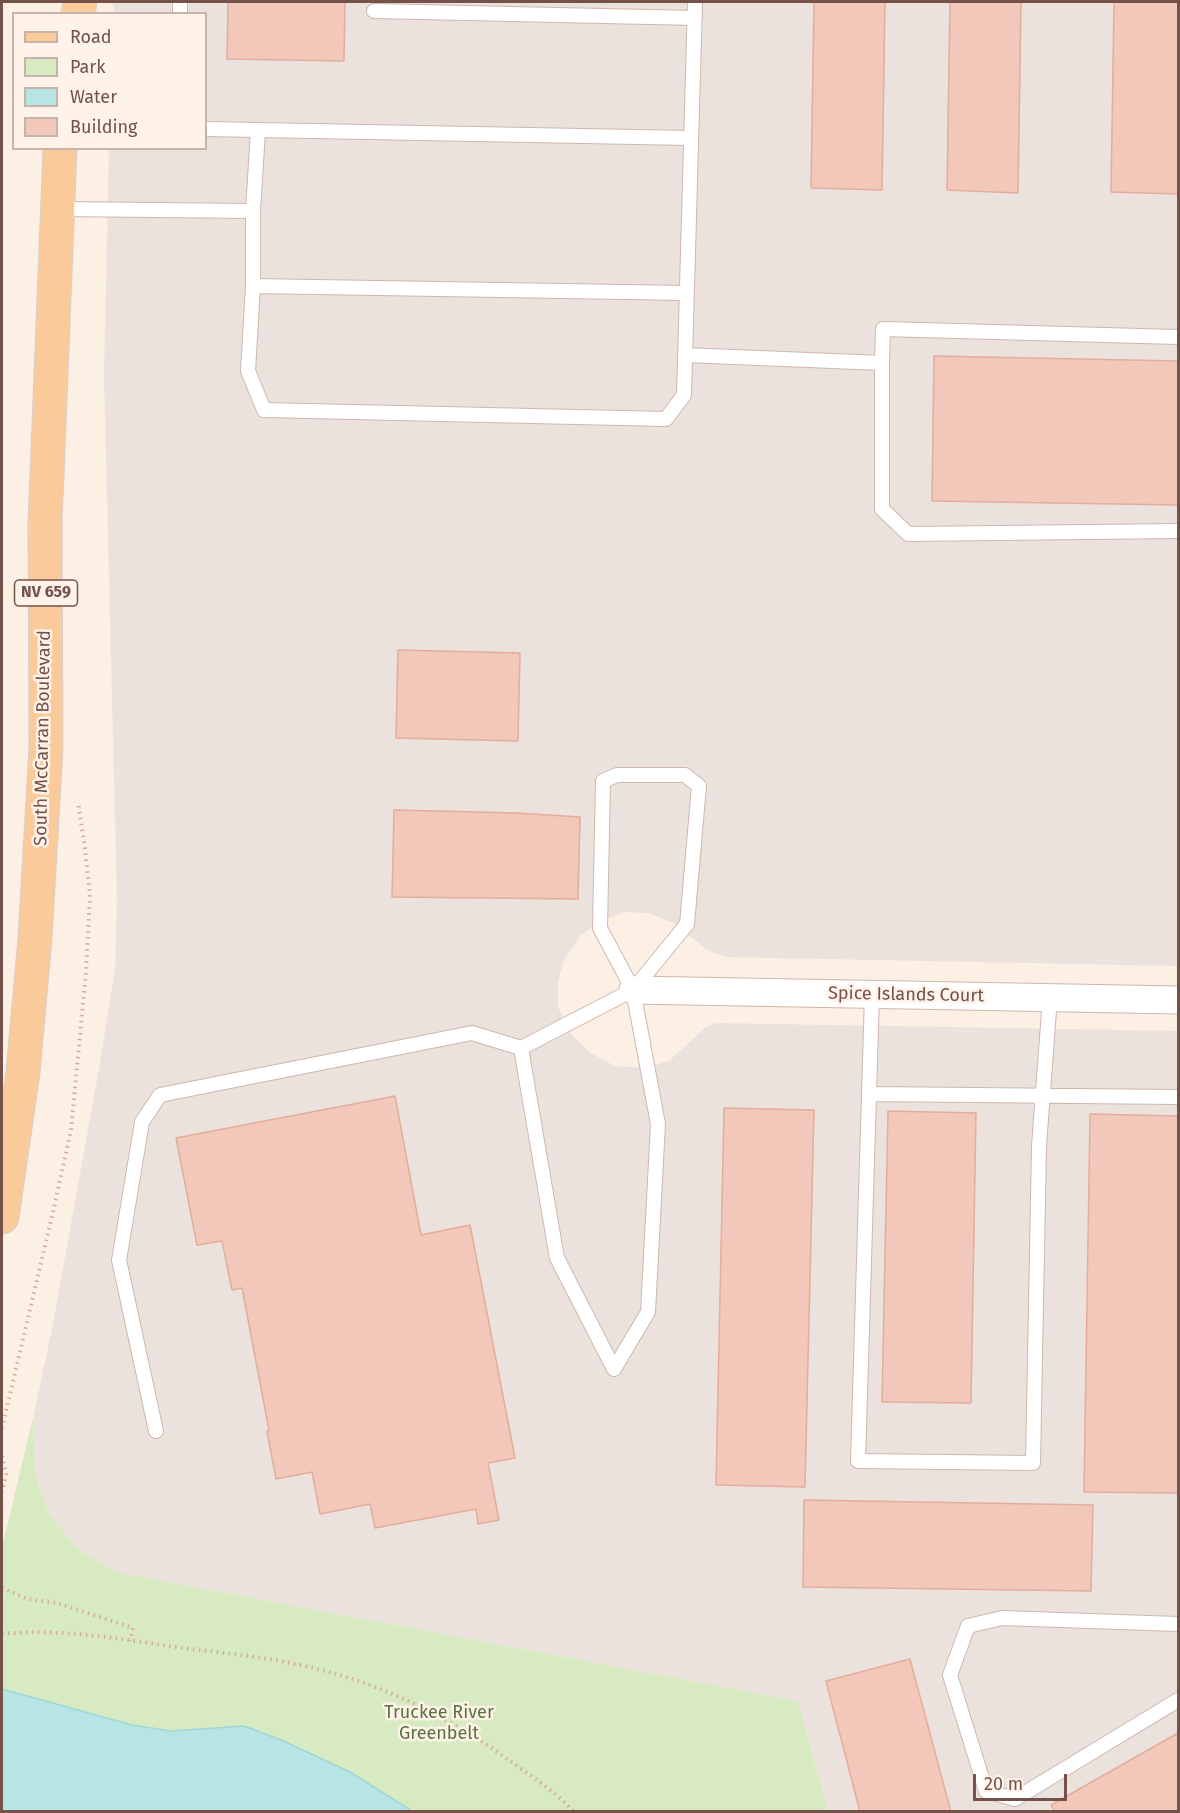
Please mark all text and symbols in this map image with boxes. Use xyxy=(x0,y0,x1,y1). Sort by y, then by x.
legend xyxy=(12,12,207,150)
text: Road xyxy=(70,26,112,48)
text: Park xyxy=(70,56,105,78)
text: Water xyxy=(70,86,117,108)
text: Building xyxy=(70,116,137,138)
road number: NV 659 xyxy=(15,580,78,606)
street label: South McCarran Boulevard xyxy=(30,630,56,846)
street label: Spice Islands Court xyxy=(828,983,984,1007)
park label: Truckee River Greenbelt xyxy=(384,1702,494,1744)
scale bar xyxy=(976,1762,1070,1800)
text: 20 m xyxy=(984,1773,1023,1795)

